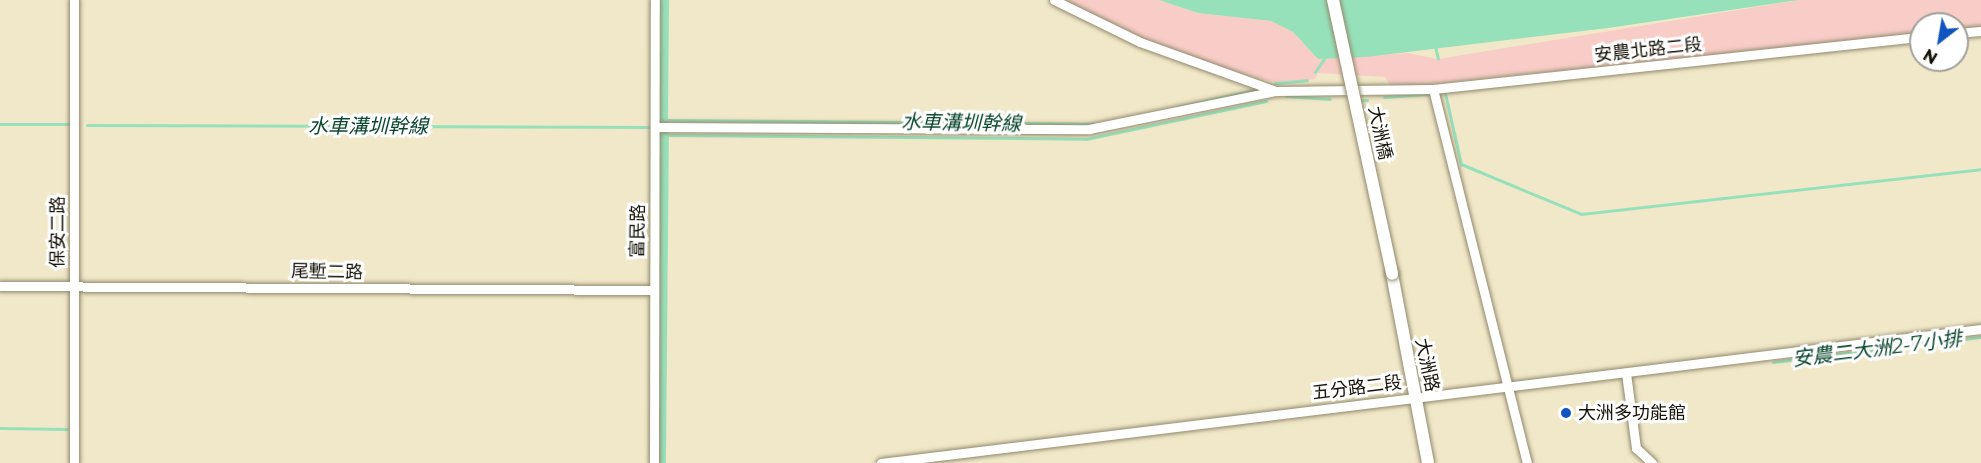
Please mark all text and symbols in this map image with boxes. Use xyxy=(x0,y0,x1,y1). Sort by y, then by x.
north arrow xyxy=(1909,12,1969,72)
street label: 安農北路二段 xyxy=(1593,34,1703,66)
text: N xyxy=(1920,45,1941,68)
street label: 大洲橋 xyxy=(1364,104,1396,162)
water label: 水車溝圳幹線 xyxy=(901,110,1021,136)
water label: 水車溝圳幹線 xyxy=(308,114,428,138)
street label: 保安二路 xyxy=(47,196,69,268)
street label: 富民路 xyxy=(627,204,649,258)
street label: 尾塹二路 xyxy=(291,261,363,283)
water label: 安農二大洲2-7小排 xyxy=(1791,327,1963,371)
street label: 大洲路 xyxy=(1411,336,1443,394)
street label: 五分路二段 xyxy=(1311,372,1403,404)
place label: 大洲多功能館 xyxy=(1578,402,1686,424)
marker: 大洲多功能館 xyxy=(1559,406,1573,420)

